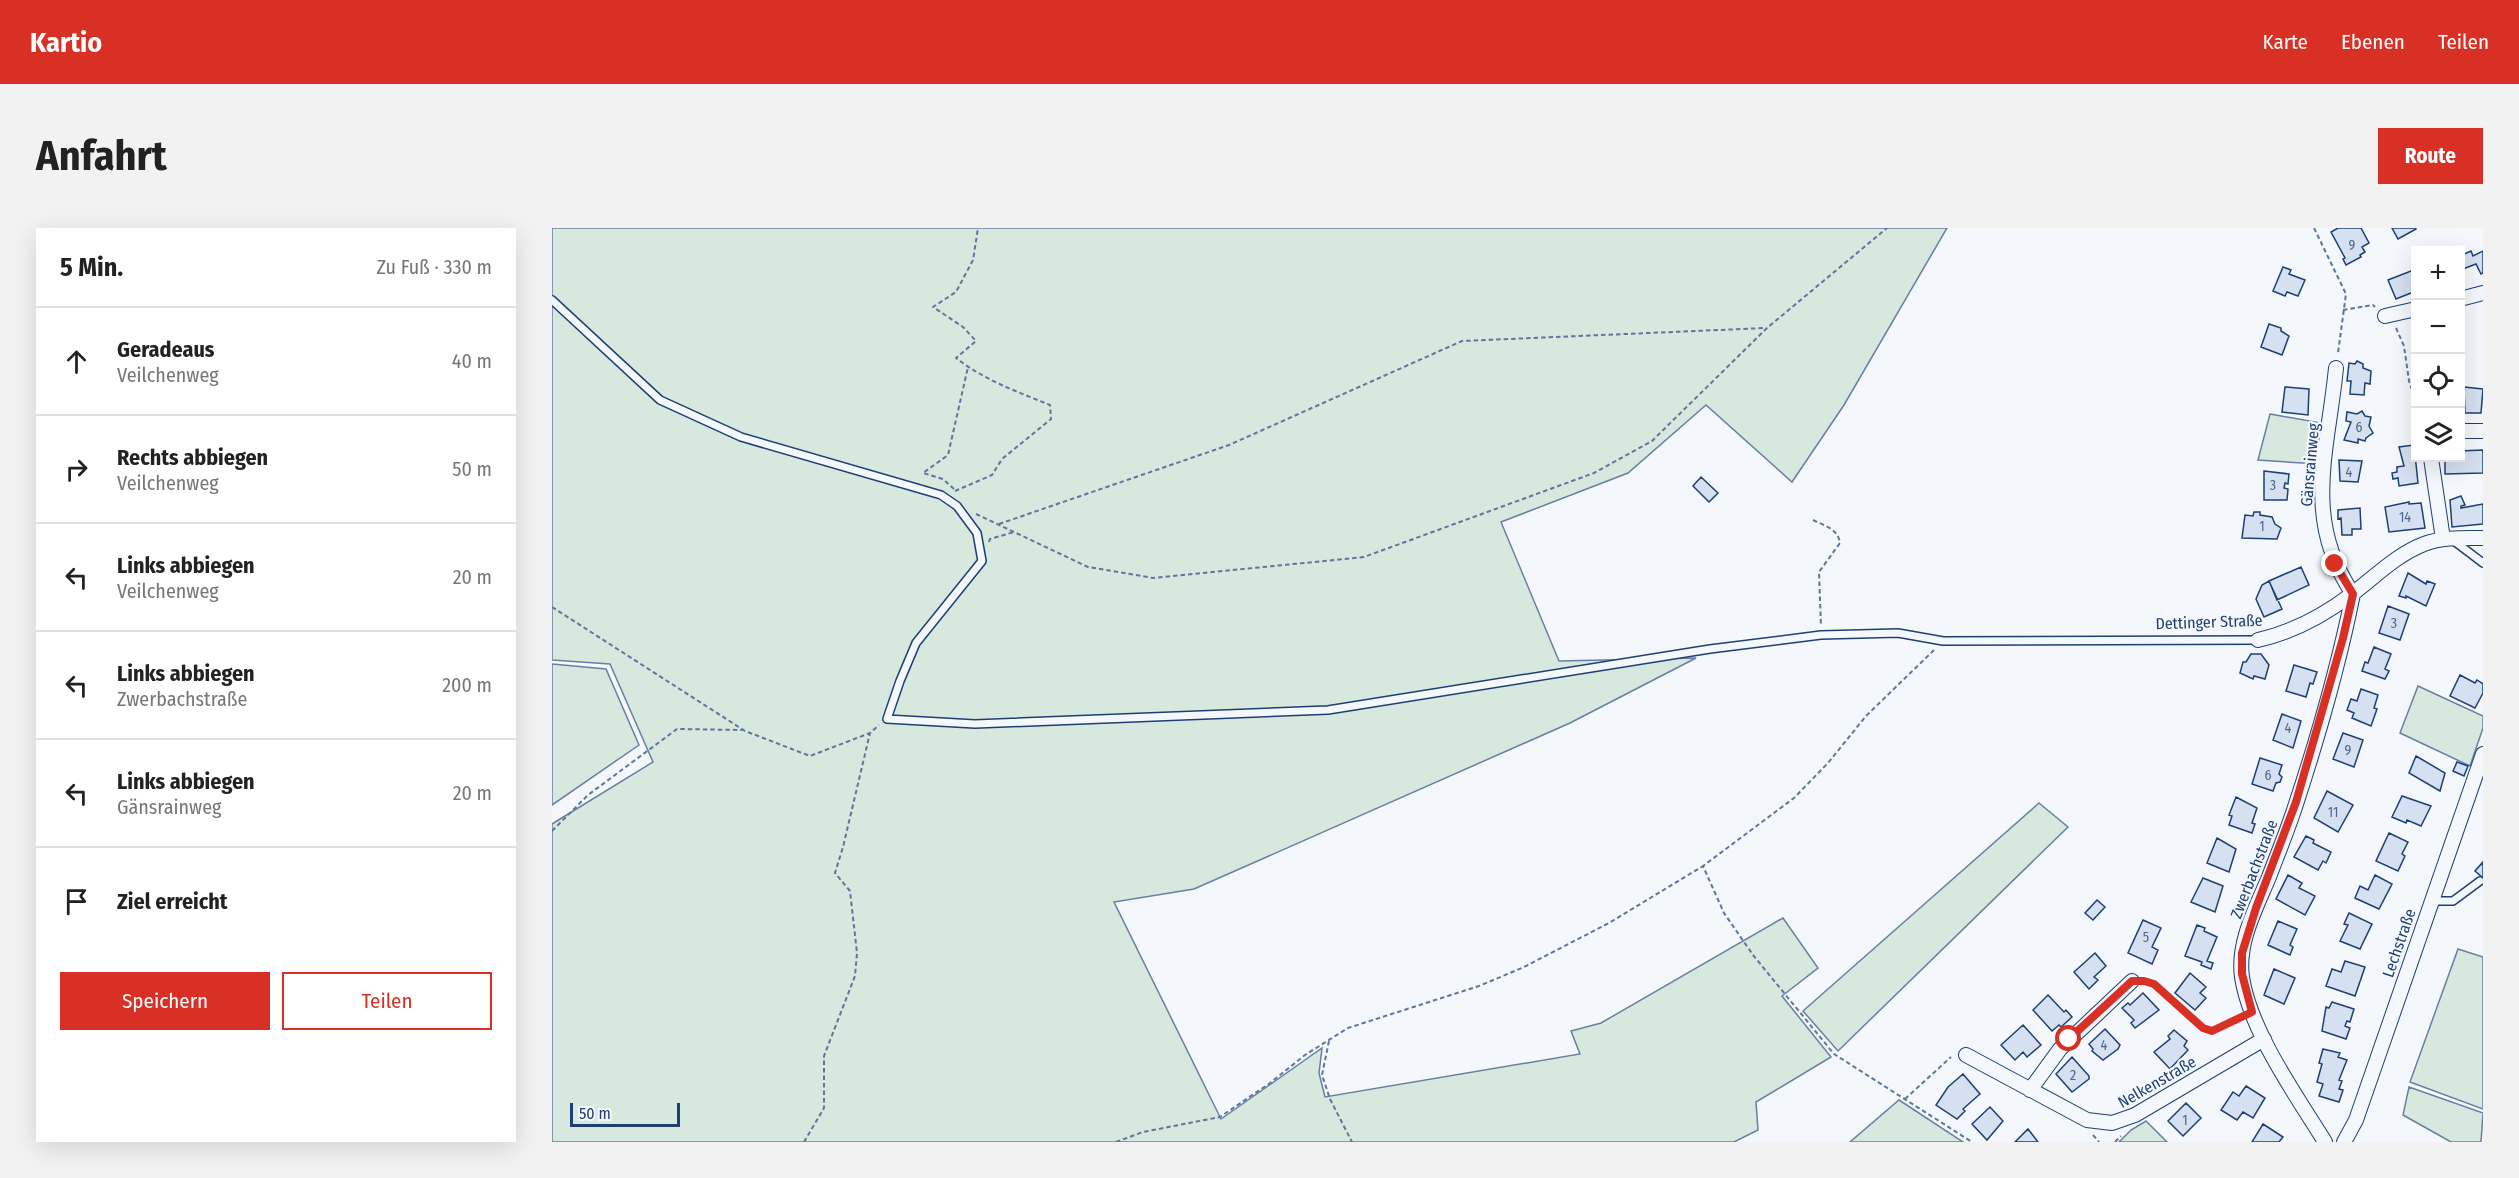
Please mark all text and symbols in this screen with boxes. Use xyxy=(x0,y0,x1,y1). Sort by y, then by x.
text: Kartio xyxy=(30,26,102,59)
text: Karte xyxy=(2262,29,2308,55)
text: Ebenen xyxy=(2341,29,2405,55)
text: Teilen xyxy=(2438,29,2489,55)
button: Route xyxy=(2378,128,2483,184)
text: Anfahrt xyxy=(36,131,167,181)
house number: 9 xyxy=(2349,237,2356,254)
map controls xyxy=(2411,246,2465,462)
button: + xyxy=(2411,246,2465,300)
text: 5 Min. xyxy=(60,252,123,283)
text: Zu Fuß · 330 m xyxy=(376,255,492,279)
button: − xyxy=(2411,300,2465,354)
text: Geradeaus xyxy=(117,336,214,363)
icon: ahead xyxy=(60,345,93,378)
text: 40 m xyxy=(452,349,492,373)
button: locate xyxy=(2411,354,2465,408)
text: Veilchenweg xyxy=(117,363,219,387)
button: layers xyxy=(2411,408,2465,462)
house number: 6 xyxy=(2356,419,2363,436)
street label: Gänsrainweg xyxy=(2297,422,2323,507)
text: Rechts abbiegen xyxy=(117,444,268,471)
icon: right xyxy=(60,453,93,486)
text: 50 m xyxy=(452,457,492,481)
house number: 4 xyxy=(2346,464,2353,481)
text: Veilchenweg xyxy=(117,471,219,495)
house number: 3 xyxy=(2270,477,2276,494)
house number: 14 xyxy=(2399,509,2411,526)
house number: 1 xyxy=(2259,518,2265,535)
route end xyxy=(2321,550,2347,576)
text: Links abbiegen xyxy=(117,552,255,579)
icon: left xyxy=(60,561,93,594)
text: 20 m xyxy=(453,565,492,589)
text: Veilchenweg xyxy=(117,579,219,603)
street label: Dettinger Straße xyxy=(2155,611,2263,633)
house number: 3 xyxy=(2391,615,2397,632)
text: Links abbiegen xyxy=(117,660,255,687)
icon: left xyxy=(60,669,93,702)
text: 200 m xyxy=(442,673,492,697)
text: Zwerbachstraße xyxy=(117,687,247,711)
house number: 4 xyxy=(2285,720,2292,737)
house number: 9 xyxy=(2345,742,2352,759)
house number: 6 xyxy=(2265,767,2272,784)
text: Links abbiegen xyxy=(117,768,255,795)
icon: left xyxy=(60,777,93,810)
text: 20 m xyxy=(453,781,492,805)
text: Gänsrainweg xyxy=(117,795,221,819)
house number: 11 xyxy=(2328,804,2338,821)
street label: Zwerbachstraße xyxy=(2226,817,2282,921)
icon: arrive xyxy=(60,885,93,918)
text: Ziel erreicht xyxy=(117,888,228,915)
street label: Lechstraße xyxy=(2378,906,2420,980)
house number: 5 xyxy=(2143,929,2149,946)
button: Speichern xyxy=(60,972,270,1030)
button: Teilen xyxy=(282,972,492,1030)
route start xyxy=(2055,1025,2081,1051)
house number: 4 xyxy=(2101,1037,2108,1054)
street label: Nelkenstraße xyxy=(2115,1052,2199,1112)
house number: 2 xyxy=(2070,1067,2076,1084)
scale bar xyxy=(570,1100,680,1128)
text: 50 m xyxy=(579,1104,611,1123)
house number: 1 xyxy=(2182,1112,2188,1129)

